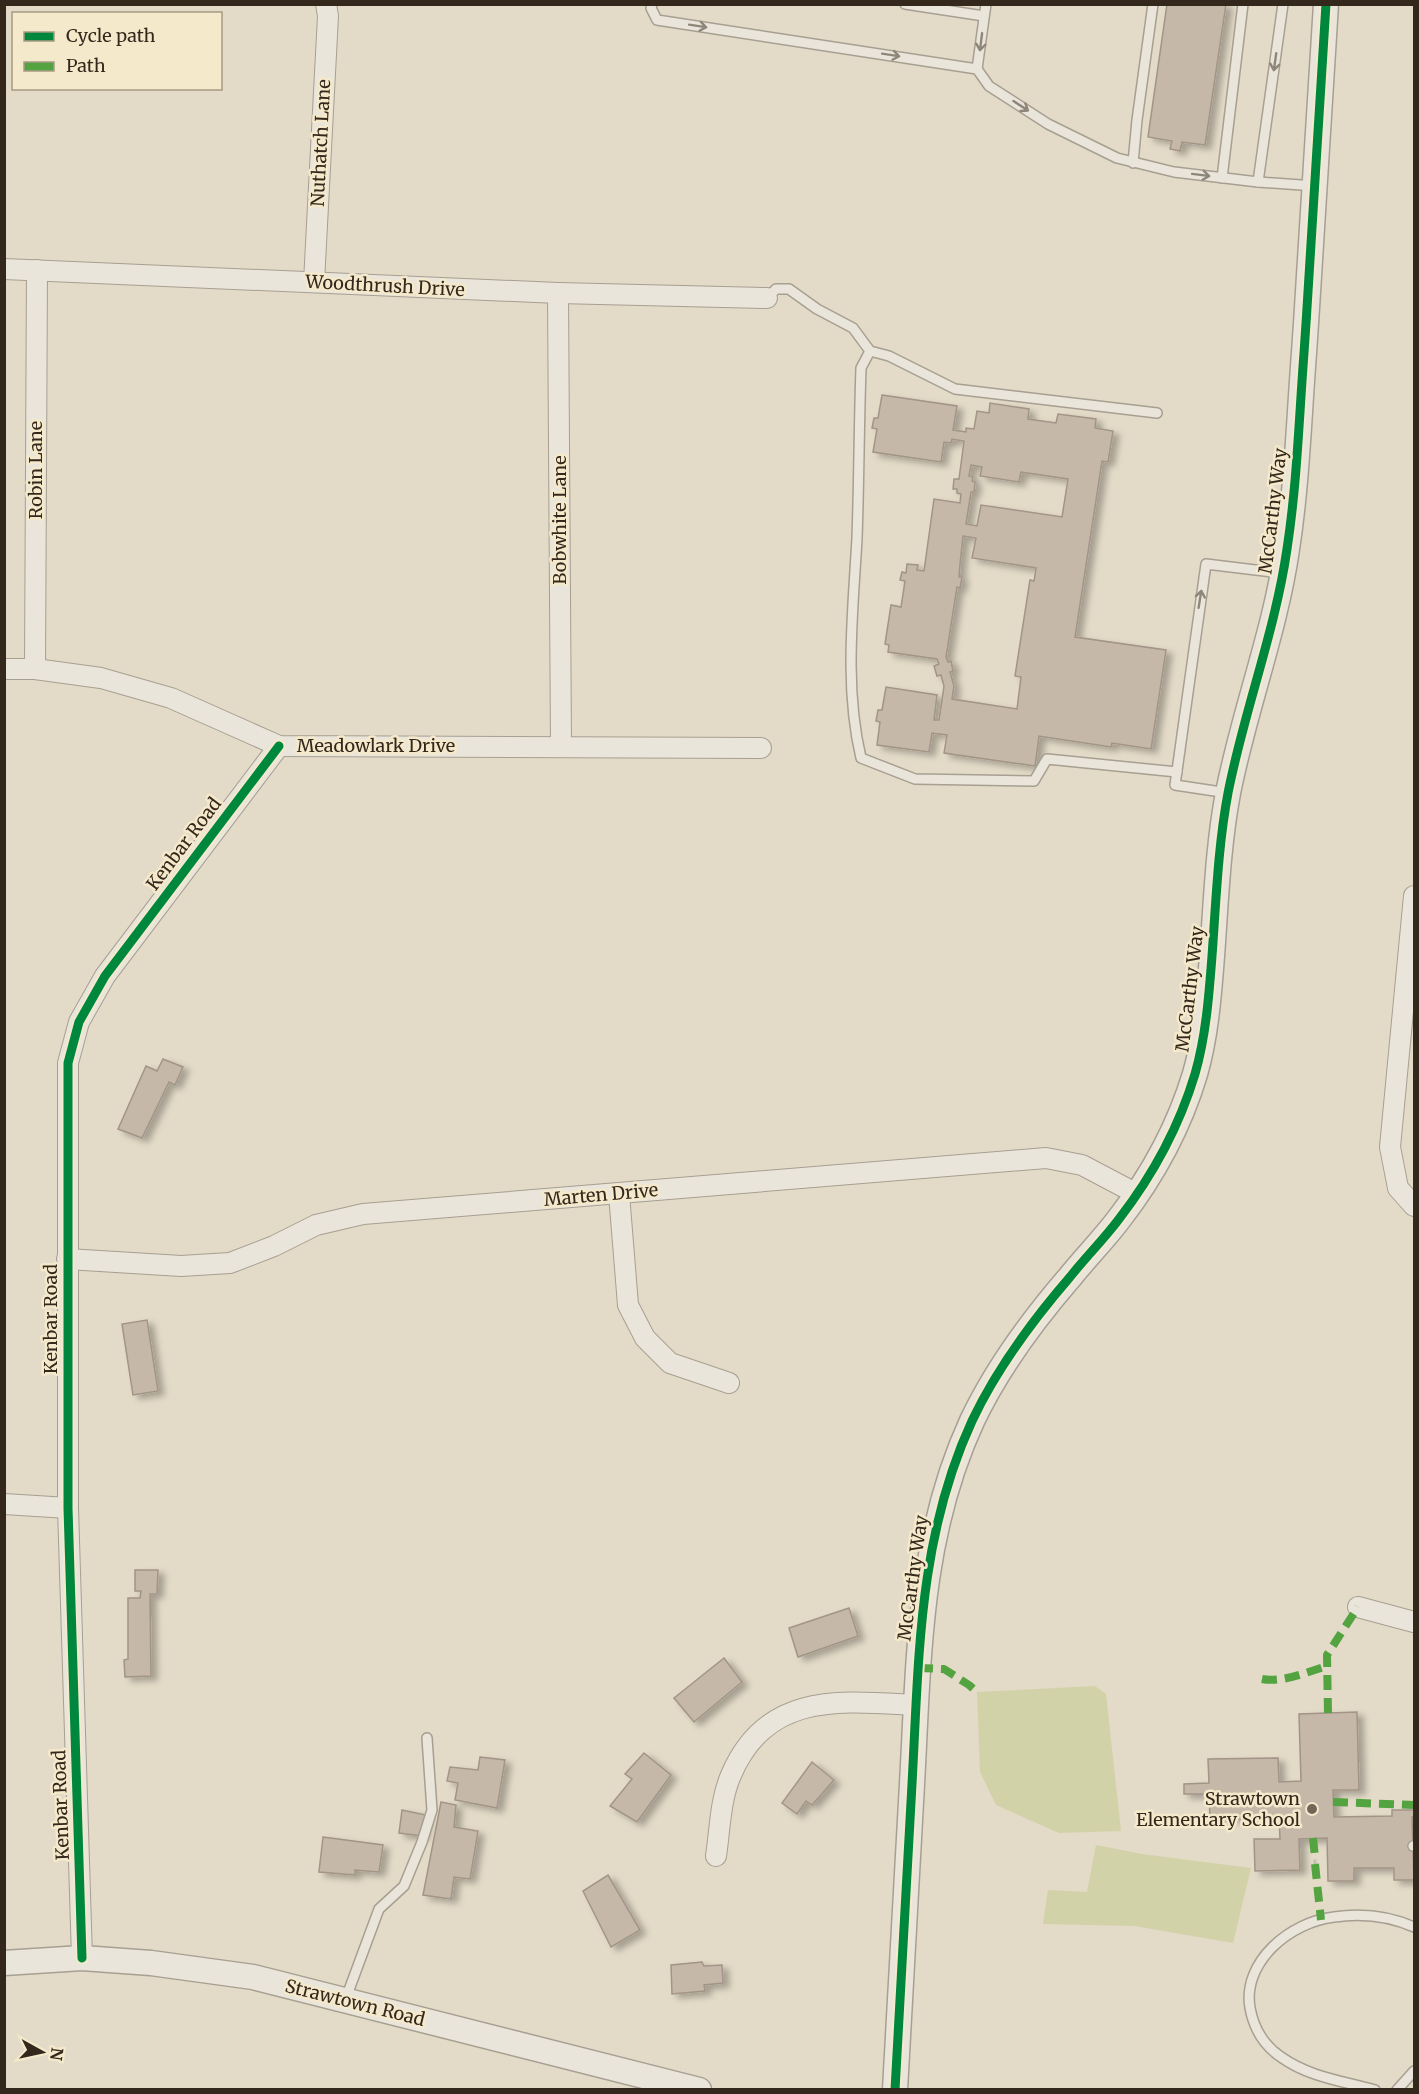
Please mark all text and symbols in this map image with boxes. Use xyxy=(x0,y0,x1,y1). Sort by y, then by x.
legend xyxy=(12,12,222,90)
one-way arrow xyxy=(688,21,708,32)
text: Cycle path xyxy=(66,24,156,47)
one-way arrow xyxy=(975,32,986,51)
one-way arrow xyxy=(881,50,901,61)
one-way arrow xyxy=(1270,52,1281,72)
text: Path xyxy=(66,54,106,77)
street label: Nuthatch Lane xyxy=(306,79,335,207)
one-way arrow xyxy=(1012,101,1029,113)
one-way arrow xyxy=(1190,170,1210,181)
street label: Woodthrush Drive xyxy=(304,270,465,301)
street label: Robin Lane xyxy=(24,421,47,519)
street label: McCarthy Way xyxy=(1253,446,1292,575)
street label: Bobwhite Lane xyxy=(548,455,571,585)
one-way arrow xyxy=(1195,590,1206,609)
street label: Meadowlark Drive xyxy=(297,734,455,757)
street label: Kenbar Road xyxy=(141,793,226,895)
street label: McCarthy Way xyxy=(1170,924,1209,1053)
street label: Marten Drive xyxy=(543,1178,659,1211)
street label: Kenbar Road xyxy=(39,1264,62,1374)
street label: McCarthy Way xyxy=(892,1513,933,1642)
street label: Kenbar Road xyxy=(47,1749,74,1861)
place label: Strawtown Elementary School xyxy=(1136,1787,1300,1831)
marker: Strawtown Elementary School xyxy=(1305,1802,1319,1816)
street label: Strawtown Road xyxy=(283,1974,428,2031)
north arrow xyxy=(12,2022,72,2082)
text: N xyxy=(46,2046,68,2062)

